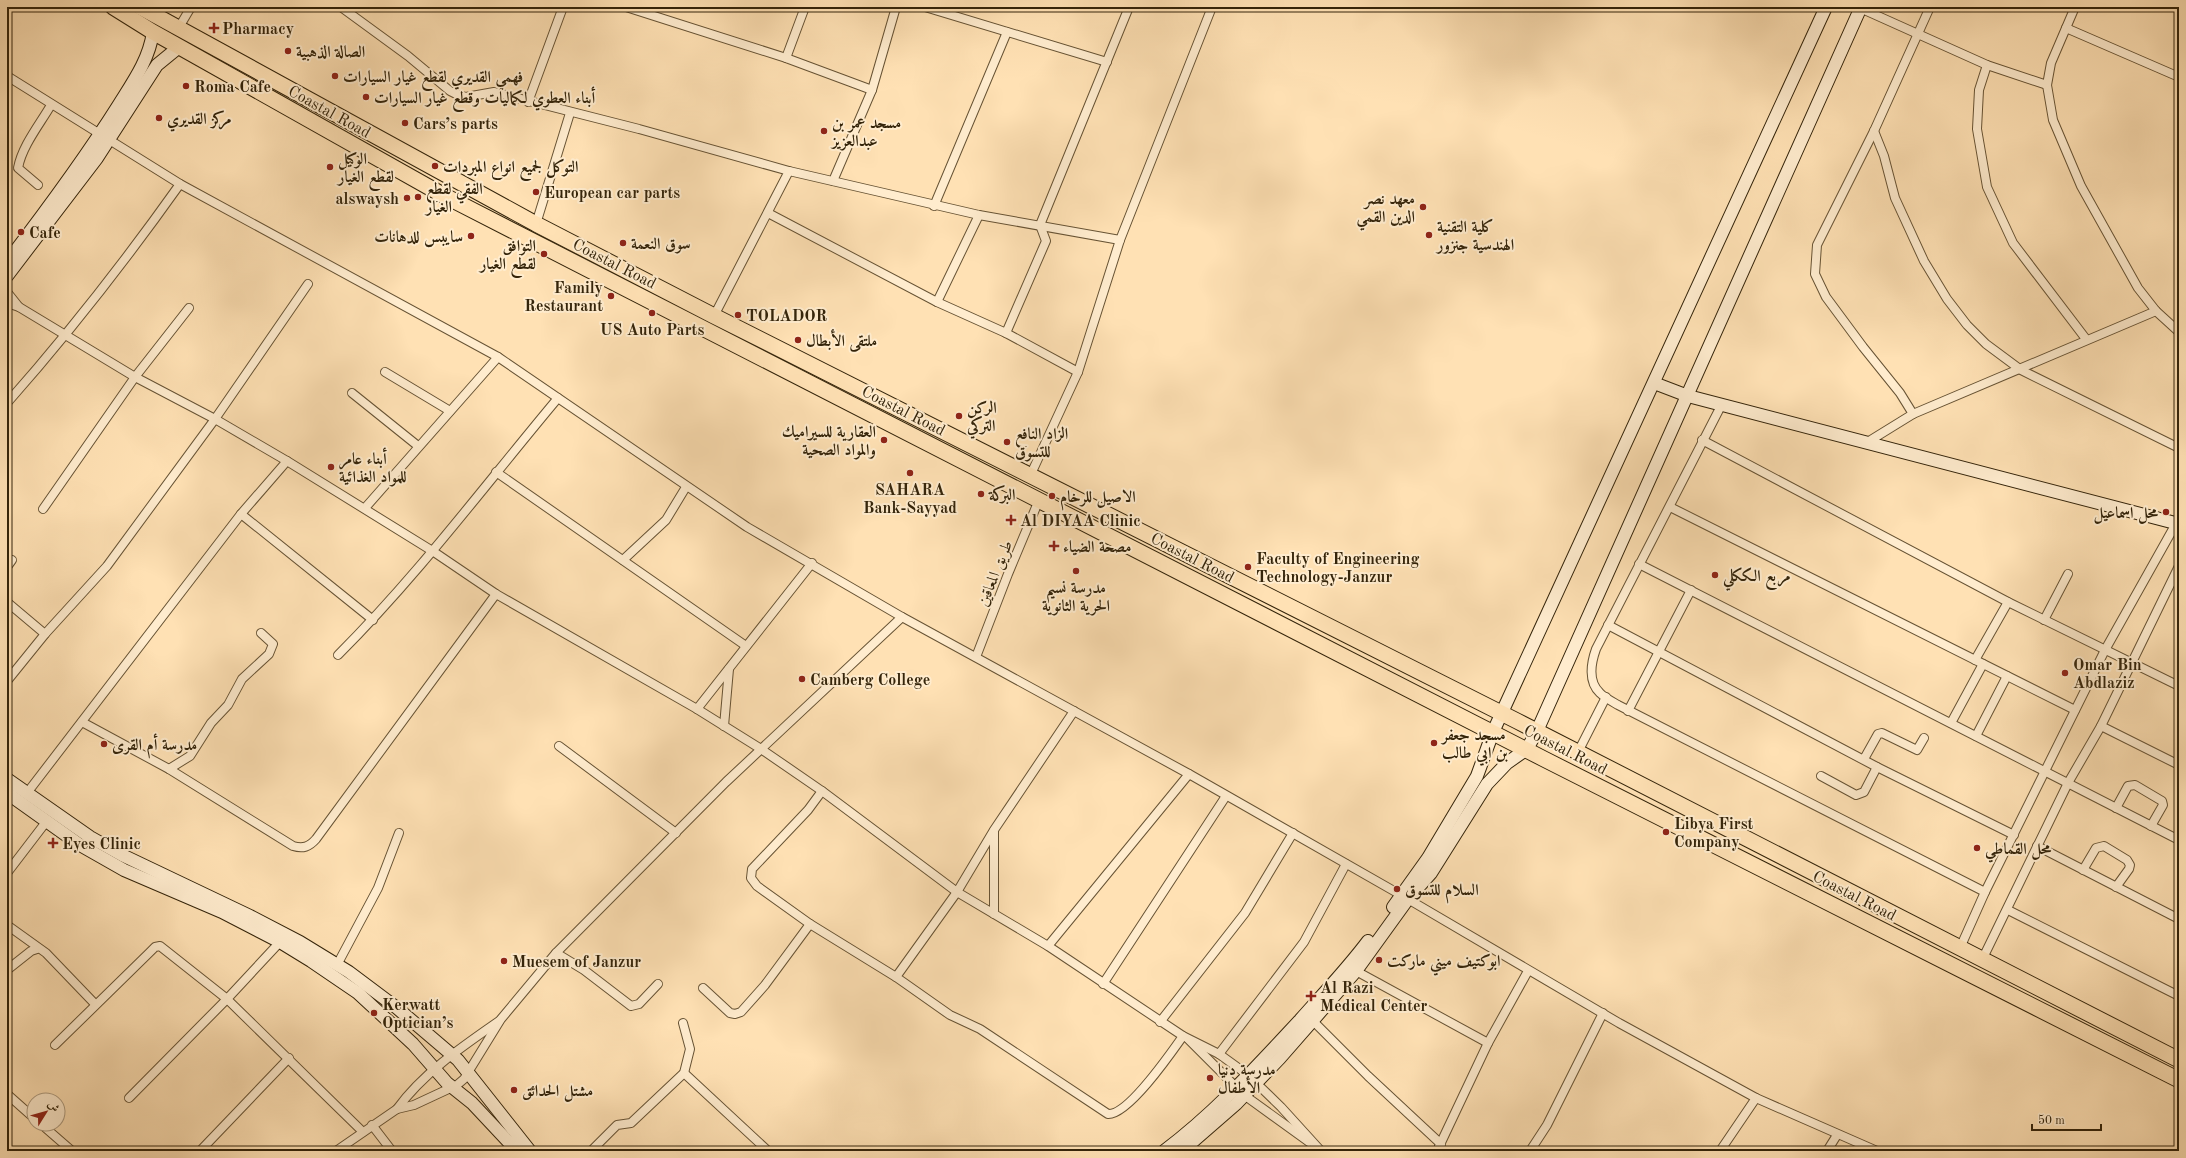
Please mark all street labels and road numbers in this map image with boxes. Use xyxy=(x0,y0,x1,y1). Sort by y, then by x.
street label: Coastal Road xyxy=(285,84,373,142)
street label: Coastal Road xyxy=(570,237,658,293)
street label: Coastal Road xyxy=(859,384,947,440)
street label: Coastal Road xyxy=(1148,531,1236,587)
street label: طريق المعاقين xyxy=(975,539,1017,609)
street label: Coastal Road xyxy=(1521,723,1609,779)
street label: Coastal Road xyxy=(1810,869,1898,925)

